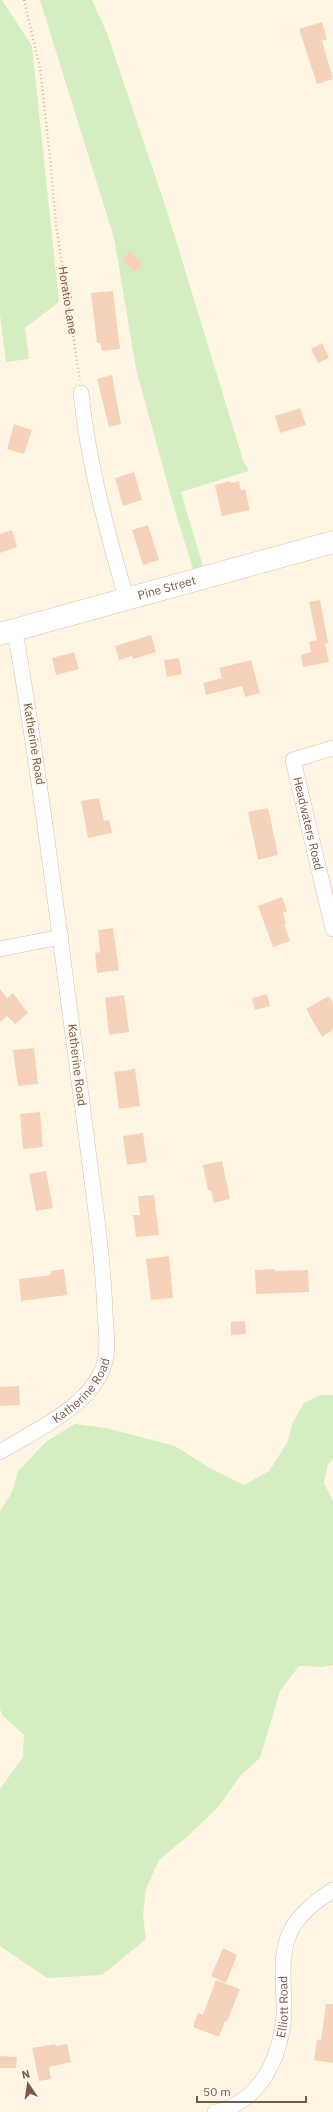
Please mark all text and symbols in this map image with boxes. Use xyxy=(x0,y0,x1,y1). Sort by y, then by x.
street label: Horatio Lane xyxy=(56,265,81,336)
street label: Pine Street xyxy=(136,572,197,603)
street label: Katherine Road xyxy=(21,702,48,786)
street label: Headwaters Road xyxy=(290,775,327,872)
street label: Katherine Road xyxy=(65,1023,90,1107)
street label: Katherine Road xyxy=(49,1356,113,1426)
street label: Elliott Road xyxy=(273,1976,291,2039)
north arrow xyxy=(8,2064,48,2104)
text: N xyxy=(20,2067,31,2082)
scale bar xyxy=(197,2078,306,2104)
text: 50 m xyxy=(203,2084,231,2099)

